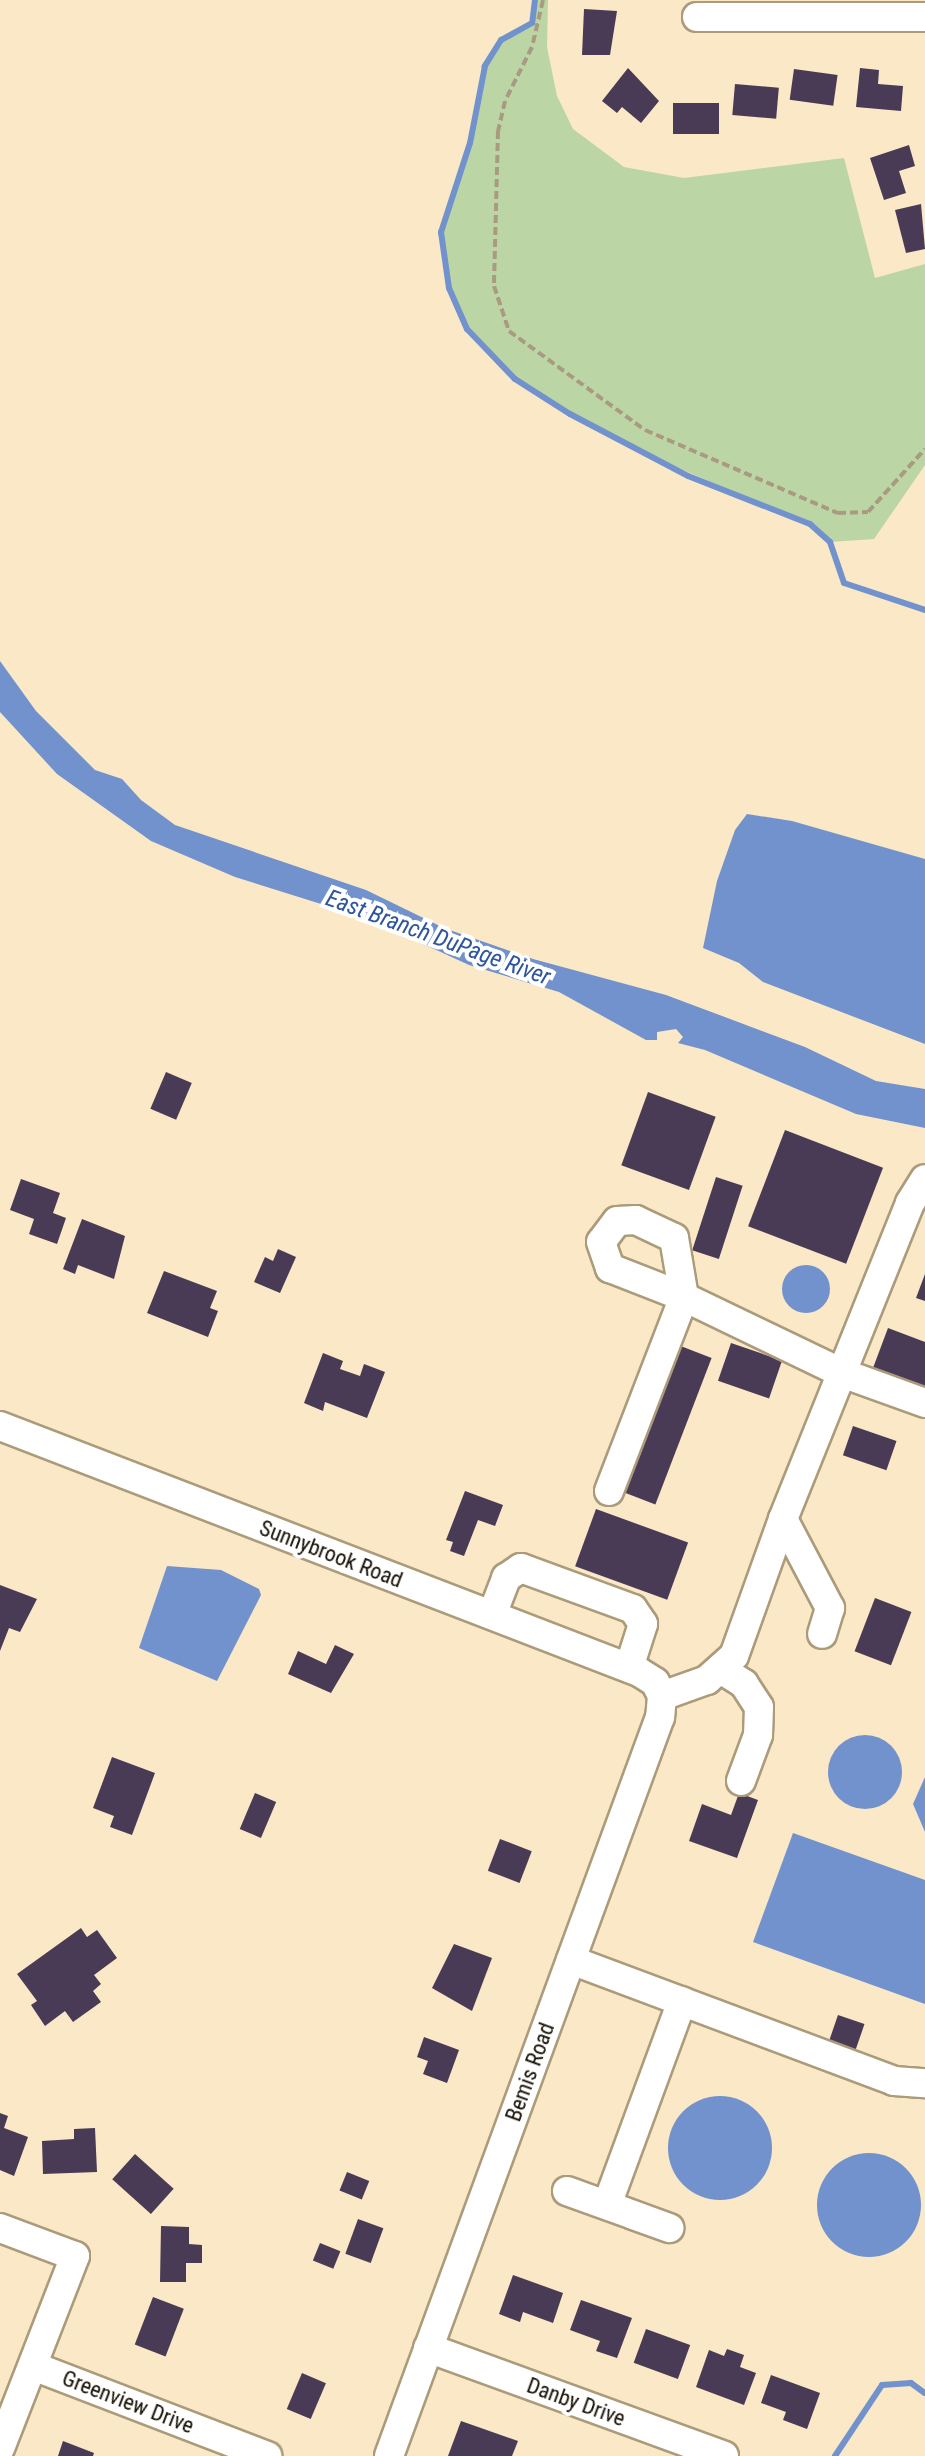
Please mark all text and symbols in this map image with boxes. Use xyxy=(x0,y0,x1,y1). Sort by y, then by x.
water label: East Branch DuPage River xyxy=(322,884,554,992)
street label: Sunnybrook Road xyxy=(256,1515,406,1593)
street label: Bemis Road xyxy=(500,2019,560,2125)
street label: Greenview Drive xyxy=(58,2365,198,2439)
street label: Danby Drive xyxy=(523,2372,629,2432)

